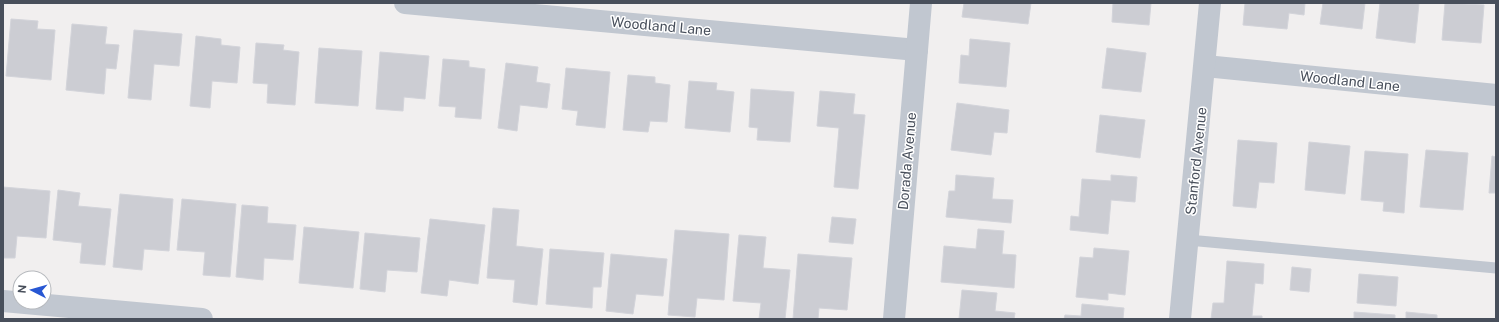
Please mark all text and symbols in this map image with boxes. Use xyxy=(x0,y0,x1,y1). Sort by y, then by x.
street label: Woodland Lane xyxy=(610,14,712,38)
street label: Woodland Lane xyxy=(1299,68,1401,94)
street label: Stanford Avenue xyxy=(1182,106,1210,216)
street label: Dorada Avenue xyxy=(895,111,919,211)
north arrow xyxy=(12,270,52,310)
text: N xyxy=(16,284,28,294)

